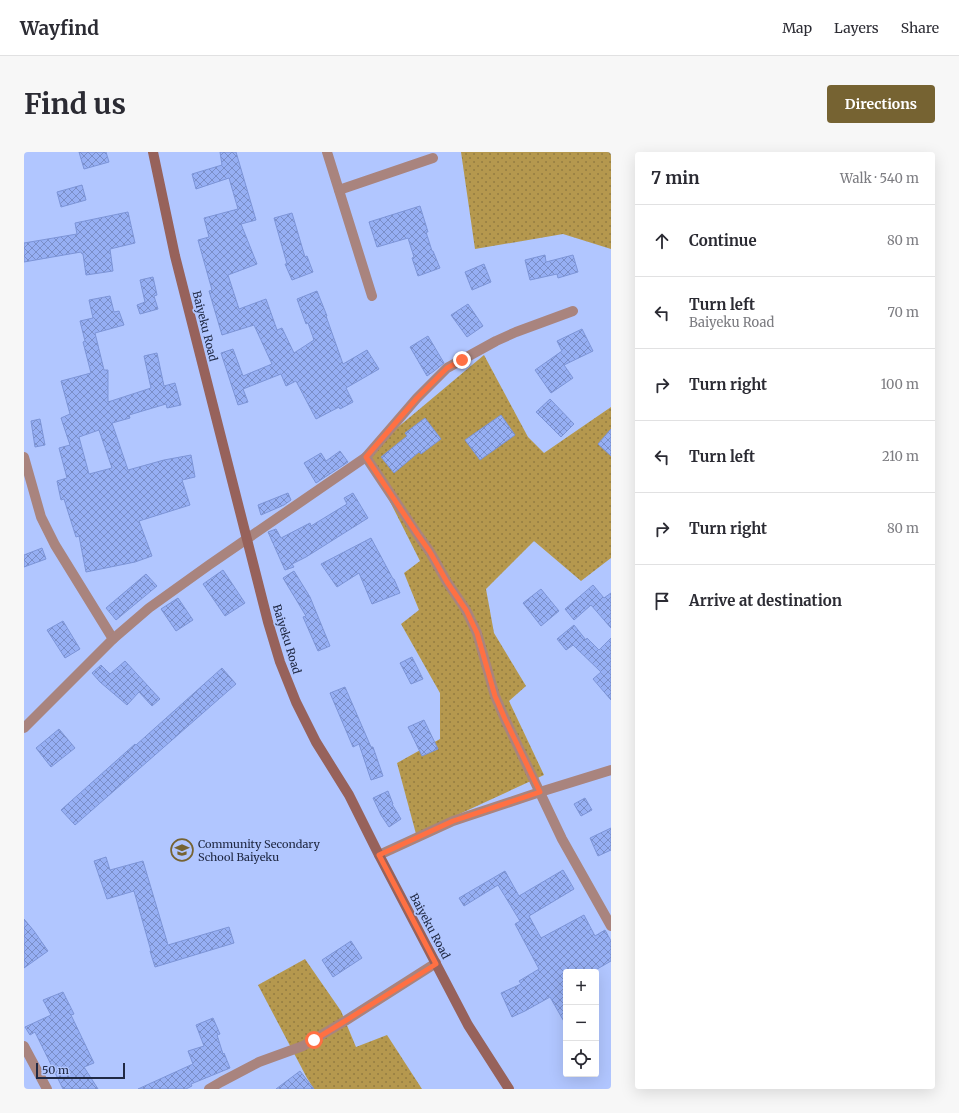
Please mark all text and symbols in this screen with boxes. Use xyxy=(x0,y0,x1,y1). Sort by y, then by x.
text: Wayfind xyxy=(20,16,99,40)
text: Map xyxy=(782,19,812,37)
text: Layers xyxy=(834,19,879,37)
text: Share xyxy=(901,19,939,37)
button: Directions xyxy=(827,85,935,123)
text: Find us xyxy=(24,86,126,122)
text: 7 min xyxy=(651,167,700,189)
text: Walk · 540 m xyxy=(840,170,919,187)
icon: ahead xyxy=(651,230,673,252)
text: Continue xyxy=(689,231,757,250)
text: 80 m xyxy=(887,232,919,249)
street label: Baiyeku Road xyxy=(189,289,221,363)
text: Turn left xyxy=(689,295,755,314)
icon: left xyxy=(651,302,673,324)
text: 70 m xyxy=(888,304,919,321)
text: Baiyeku Road xyxy=(689,314,774,331)
route end xyxy=(453,351,471,369)
icon: right xyxy=(651,374,673,396)
text: Turn right xyxy=(689,375,767,394)
text: 100 m xyxy=(881,376,919,393)
icon: left xyxy=(651,446,673,468)
text: Turn left xyxy=(689,447,755,466)
text: 210 m xyxy=(882,448,919,465)
icon: right xyxy=(651,518,673,540)
text: Turn right xyxy=(689,519,767,538)
text: 80 m xyxy=(887,520,919,537)
icon: arrive xyxy=(651,590,673,612)
text: Arrive at destination xyxy=(689,591,842,610)
street label: Baiyeku Road xyxy=(270,602,304,676)
school or university icon: Community Secondary School Baiyeku xyxy=(169,837,195,863)
place label: Community Secondary School Baiyeku xyxy=(198,837,320,864)
street label: Baiyeku Road xyxy=(407,891,453,961)
map controls xyxy=(563,969,599,1077)
button: + xyxy=(563,969,599,1005)
button: − xyxy=(563,1005,599,1041)
route start xyxy=(305,1031,323,1049)
button: locate xyxy=(563,1041,599,1077)
scale bar xyxy=(36,1061,125,1080)
text: 50 m xyxy=(42,1063,69,1077)

